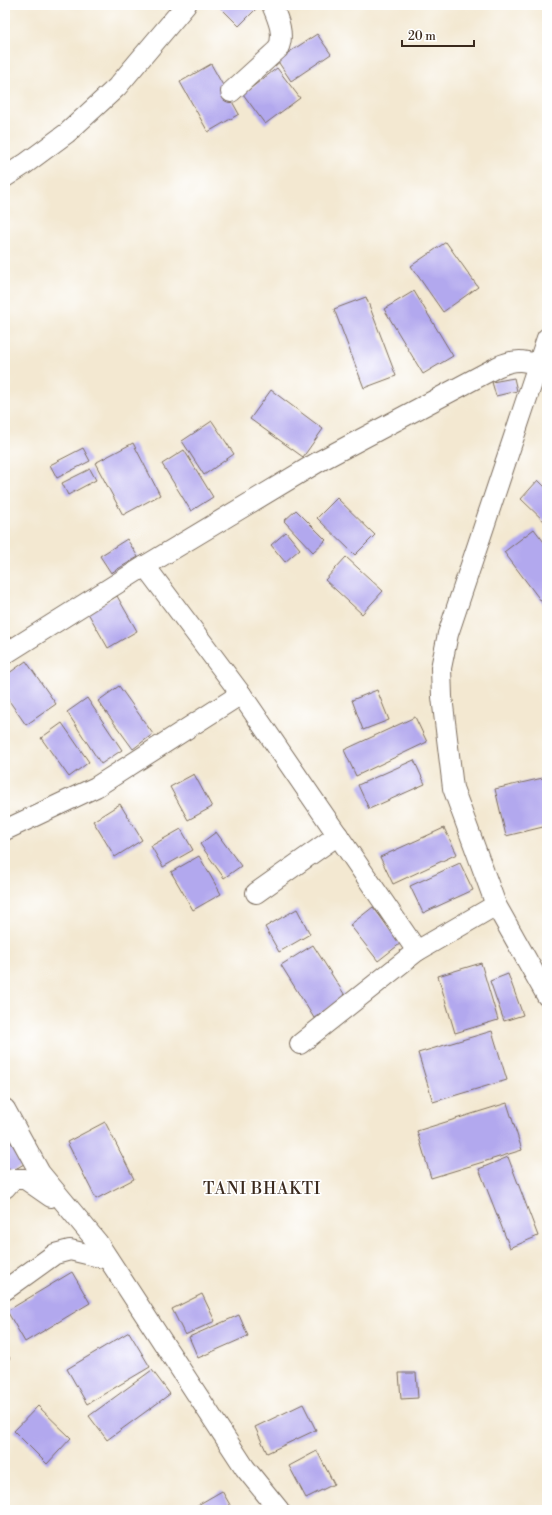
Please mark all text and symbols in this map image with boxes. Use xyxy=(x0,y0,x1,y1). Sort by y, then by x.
scale bar xyxy=(402,22,474,48)
text: 20 m xyxy=(408,29,436,44)
district label: TANI BHAKTI xyxy=(203,1179,321,1199)

